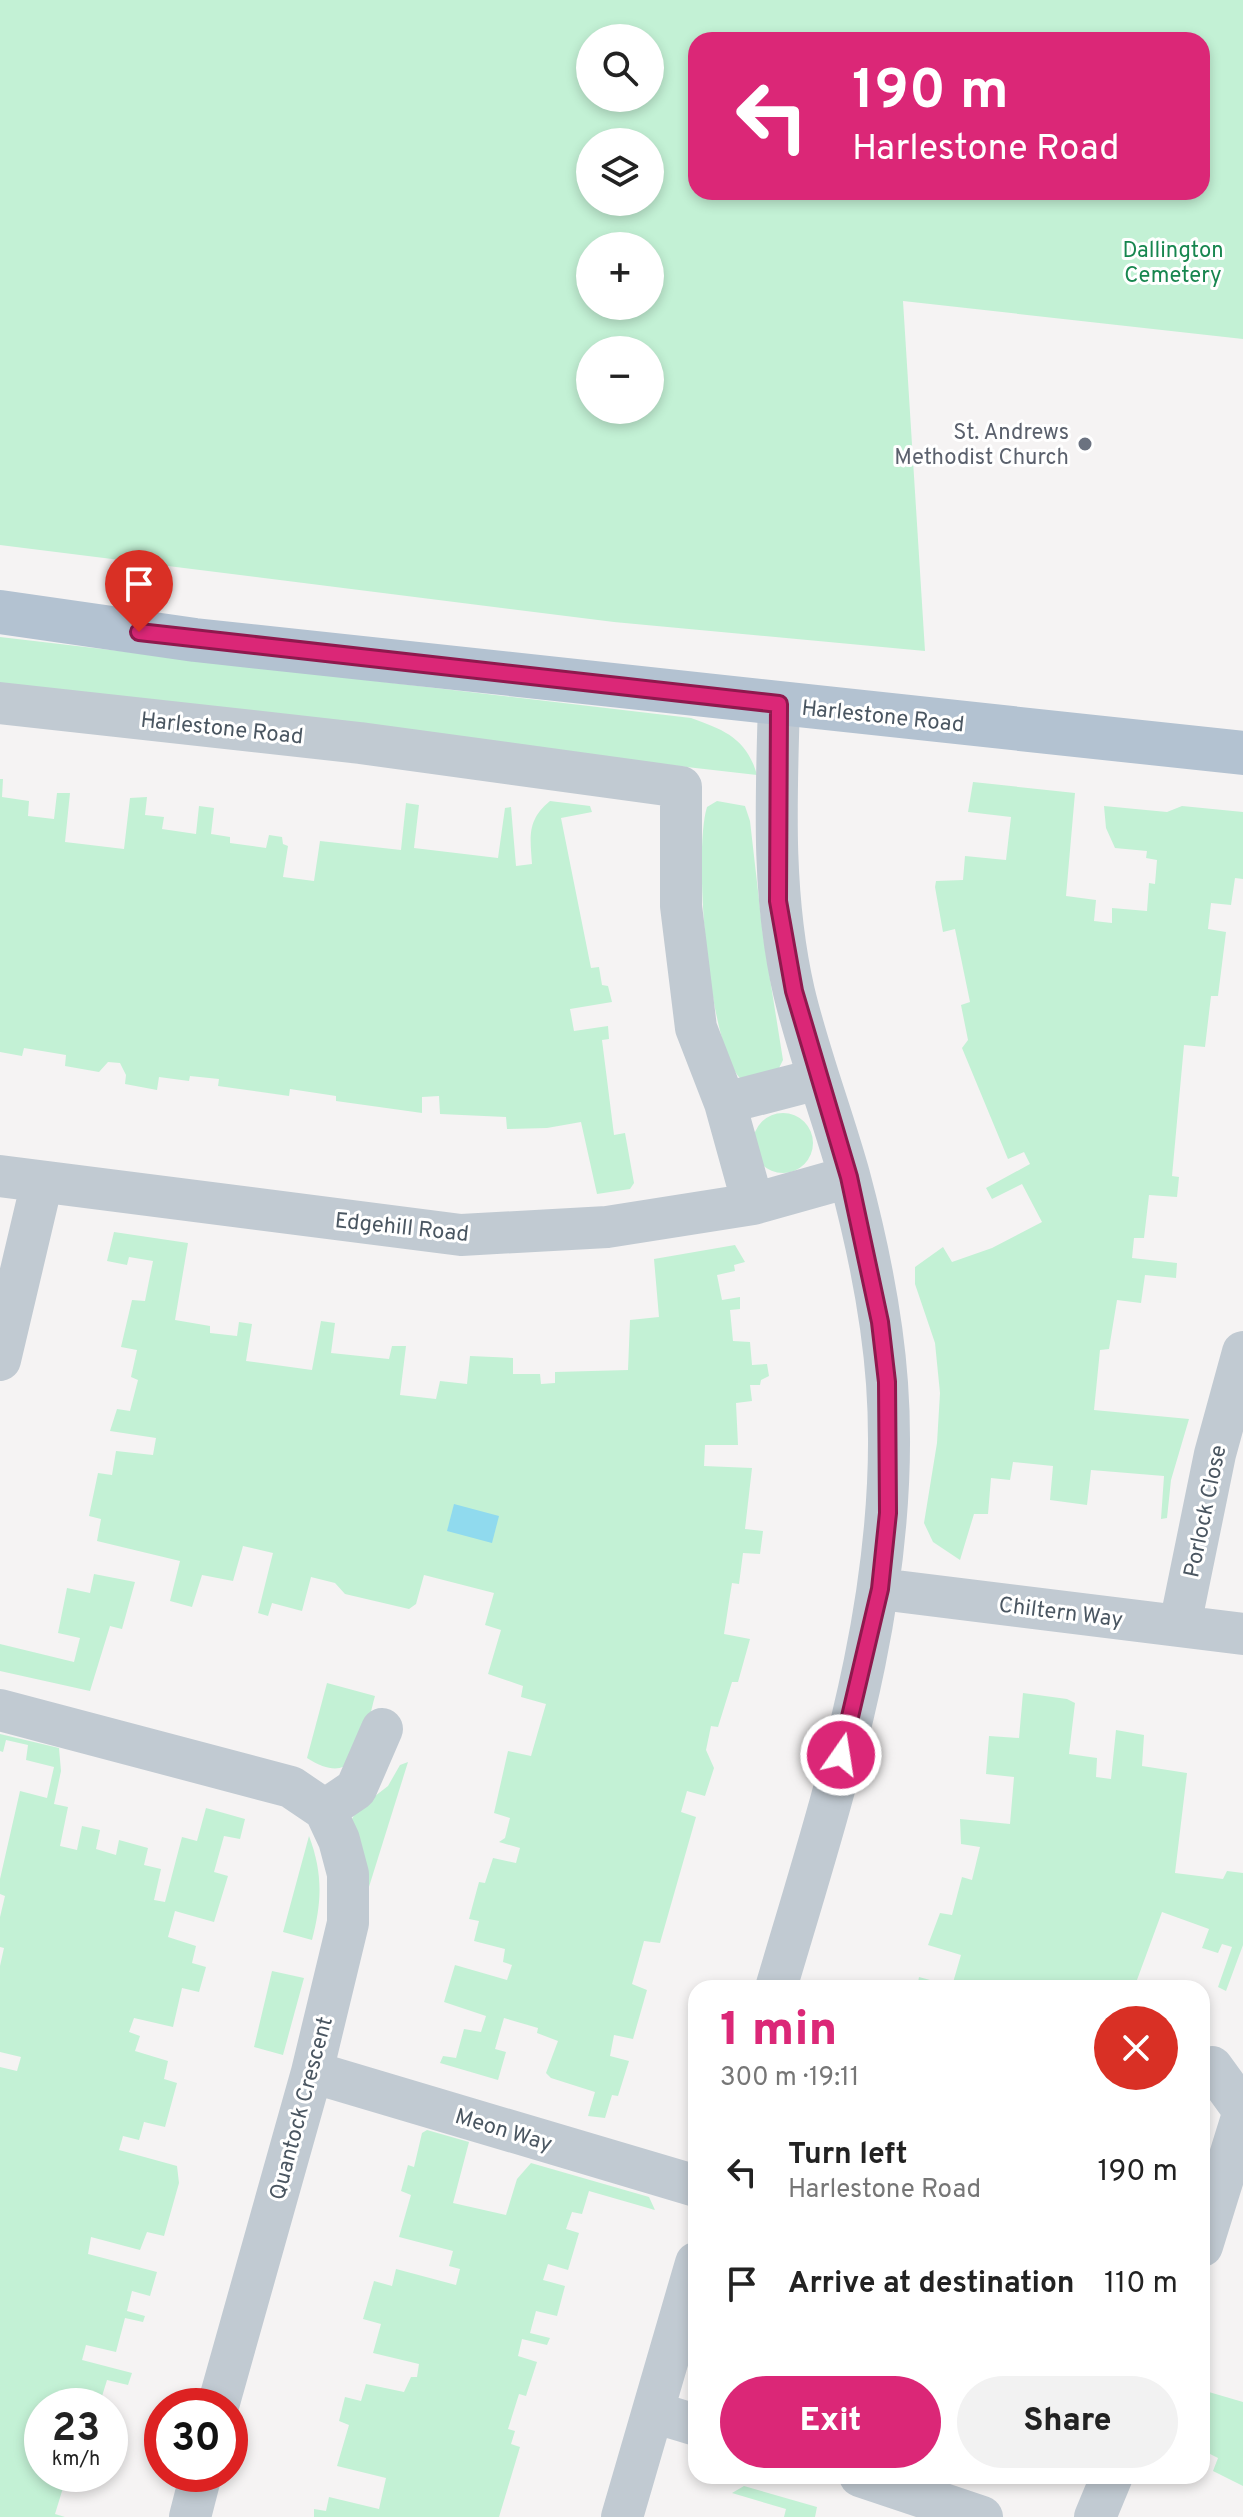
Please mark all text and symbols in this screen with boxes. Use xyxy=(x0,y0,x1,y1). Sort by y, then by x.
map controls xyxy=(576,24,664,424)
button: search xyxy=(576,24,664,112)
text: 190 m xyxy=(852,58,1009,128)
icon: left xyxy=(720,64,824,168)
text: Harlestone Road xyxy=(852,127,1119,173)
button: layers xyxy=(576,128,664,216)
button: + xyxy=(576,232,664,320)
park label: Dallington Cemetery xyxy=(1122,238,1224,290)
button: − xyxy=(576,336,664,424)
place label: St. Andrews Methodist Church xyxy=(894,420,1069,472)
marker: St. Andrews Methodist Church xyxy=(1076,435,1094,453)
pin xyxy=(105,550,173,632)
icon: arrive xyxy=(117,562,161,606)
street label: Harlestone Road xyxy=(800,696,965,739)
street label: Harlestone Road xyxy=(139,708,304,751)
street label: Edgehill Road xyxy=(333,1208,470,1249)
street label: Porlock Close xyxy=(1179,1443,1234,1580)
street label: Chiltern Way xyxy=(997,1592,1124,1634)
position arrow xyxy=(799,1713,883,1797)
text: 1 min xyxy=(720,2002,837,2062)
button: close xyxy=(1094,2006,1178,2090)
street label: Quantock Crescent xyxy=(265,2014,340,2203)
text: 300 m · 19:11 xyxy=(720,2062,859,2095)
street label: Meon Way xyxy=(451,2104,555,2159)
text: Turn left xyxy=(788,2137,908,2174)
icon: left xyxy=(720,2150,764,2194)
text: 190 m xyxy=(1097,2154,1178,2191)
text: Harlestone Road xyxy=(788,2174,981,2207)
icon: arrive xyxy=(720,2262,764,2306)
text: Arrive at destination xyxy=(788,2266,1074,2303)
text: 110 m xyxy=(1104,2266,1178,2303)
button: Exit xyxy=(720,2376,941,2468)
button: Share xyxy=(957,2376,1178,2468)
speed limit sign: 30 xyxy=(144,2388,248,2492)
text: 23 xyxy=(52,2405,100,2455)
text: km/h xyxy=(52,2447,100,2473)

